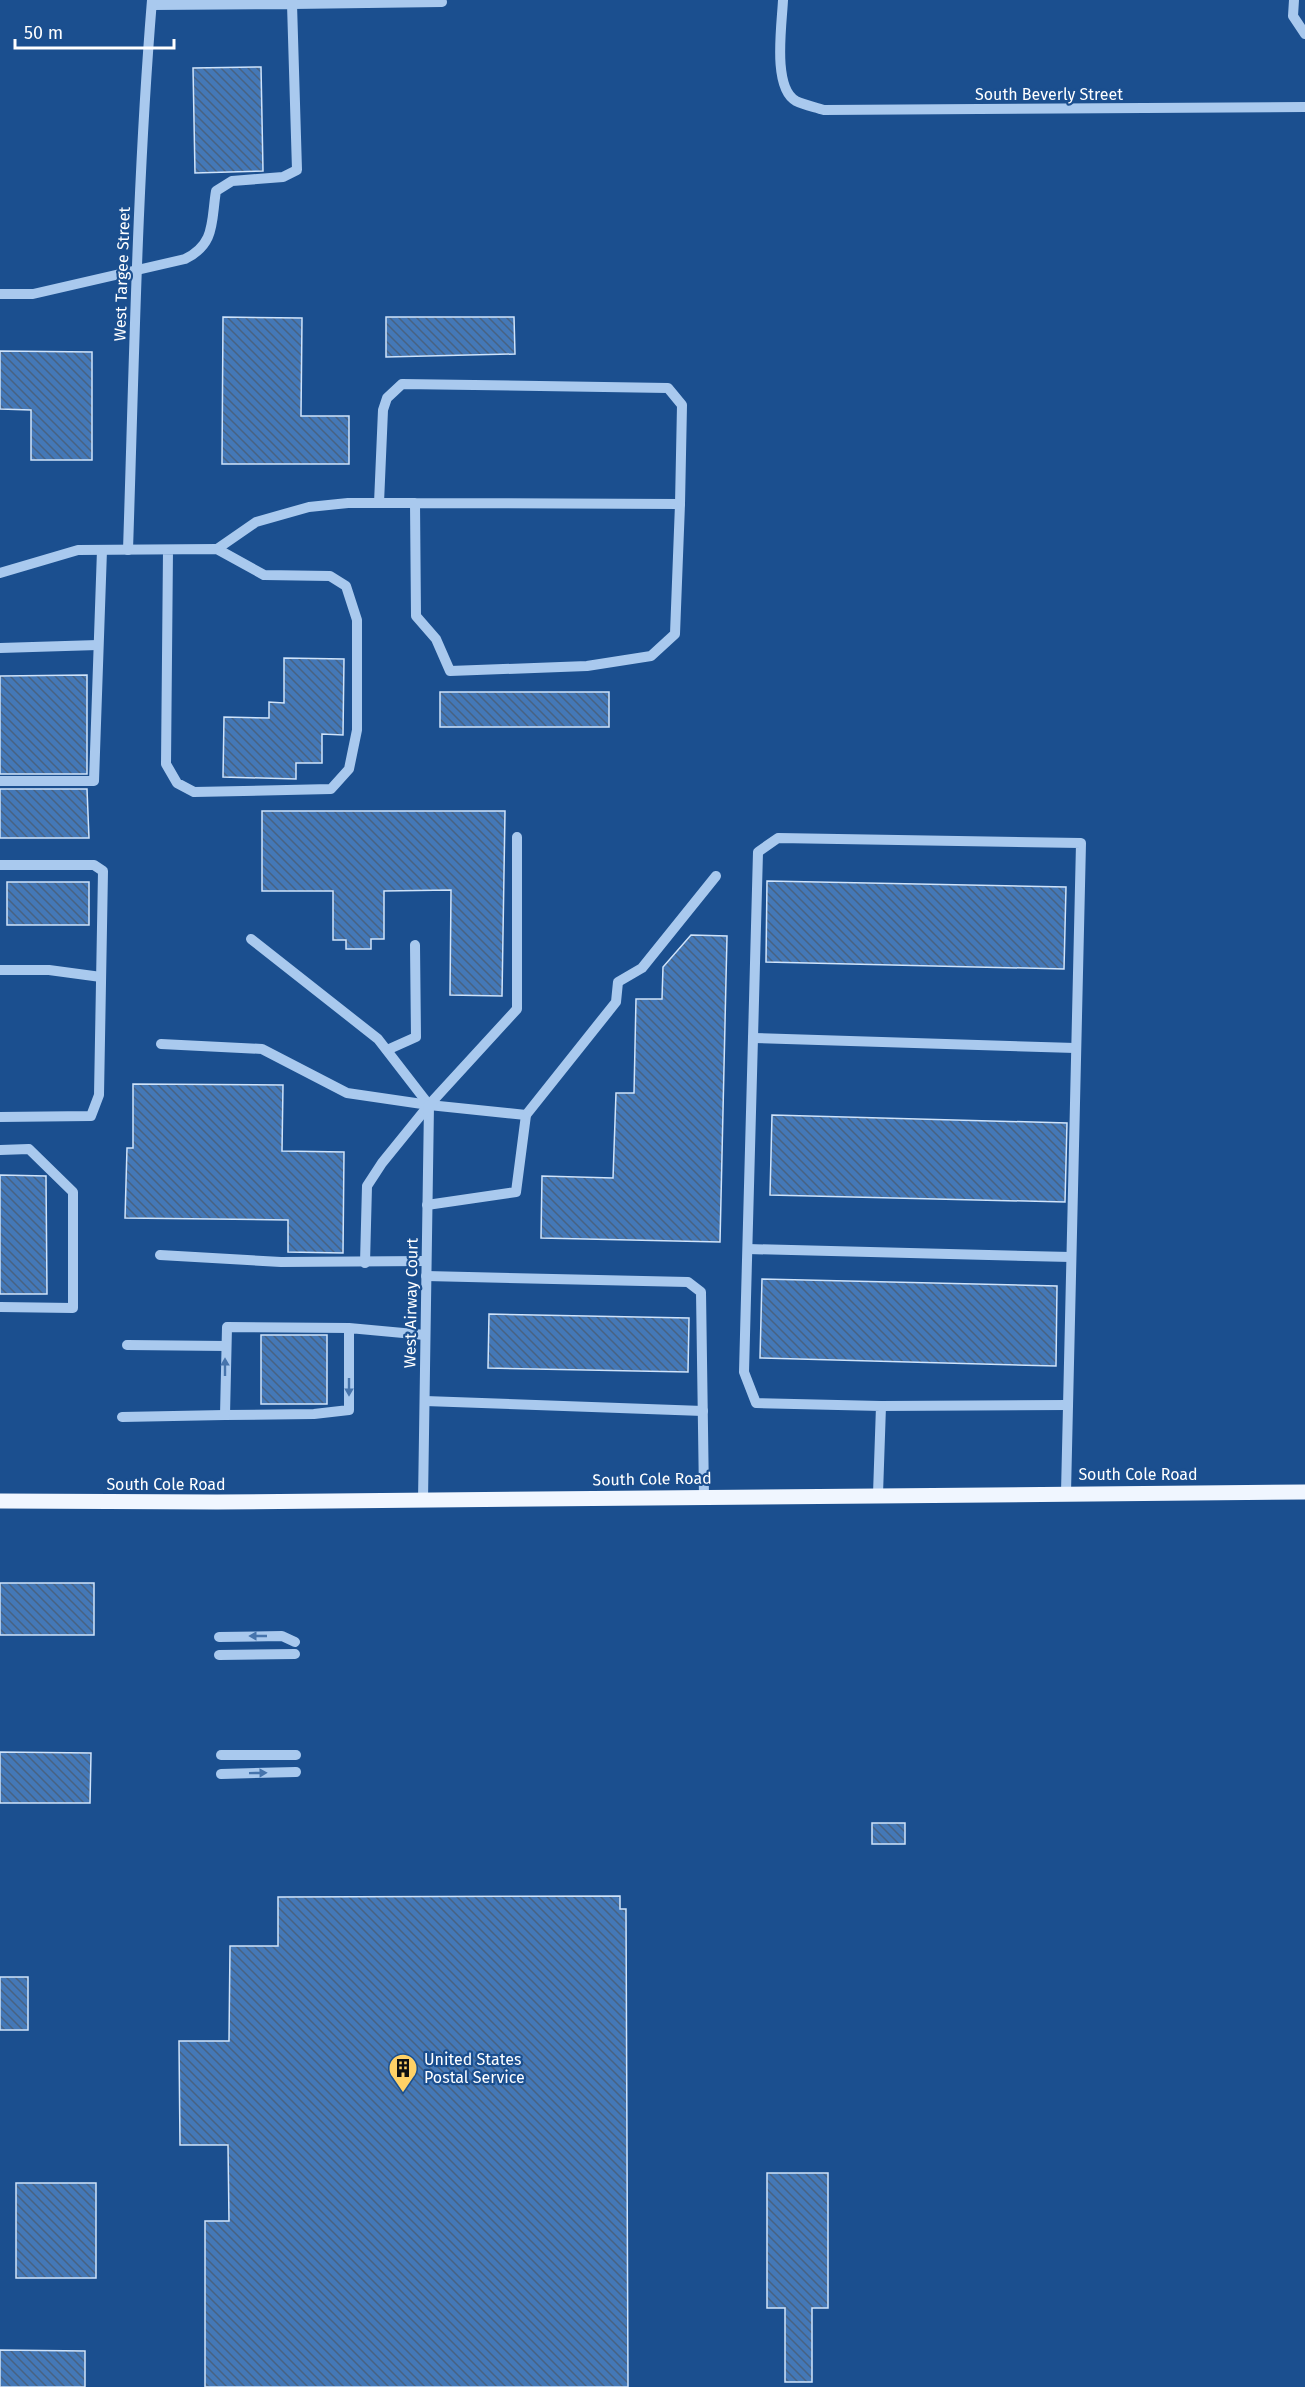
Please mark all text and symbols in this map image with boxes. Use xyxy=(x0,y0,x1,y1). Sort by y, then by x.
scale bar xyxy=(15,12,174,50)
text: 50 m xyxy=(24,22,63,44)
street label: South Beverly Street xyxy=(975,85,1123,104)
street label: West Targee Street xyxy=(110,206,134,342)
street label: West Airway Court xyxy=(400,1238,422,1368)
one-way arrow xyxy=(220,1357,230,1376)
one-way arrow xyxy=(344,1377,354,1396)
street label: South Cole Road xyxy=(1078,1465,1198,1484)
street label: South Cole Road xyxy=(592,1468,712,1490)
street label: South Cole Road xyxy=(106,1475,226,1494)
one-way arrow xyxy=(248,1631,267,1641)
one-way arrow xyxy=(249,1768,268,1778)
place label: United States Postal Service xyxy=(424,2050,525,2087)
building icon: United States Postal Service xyxy=(387,2052,419,2094)

